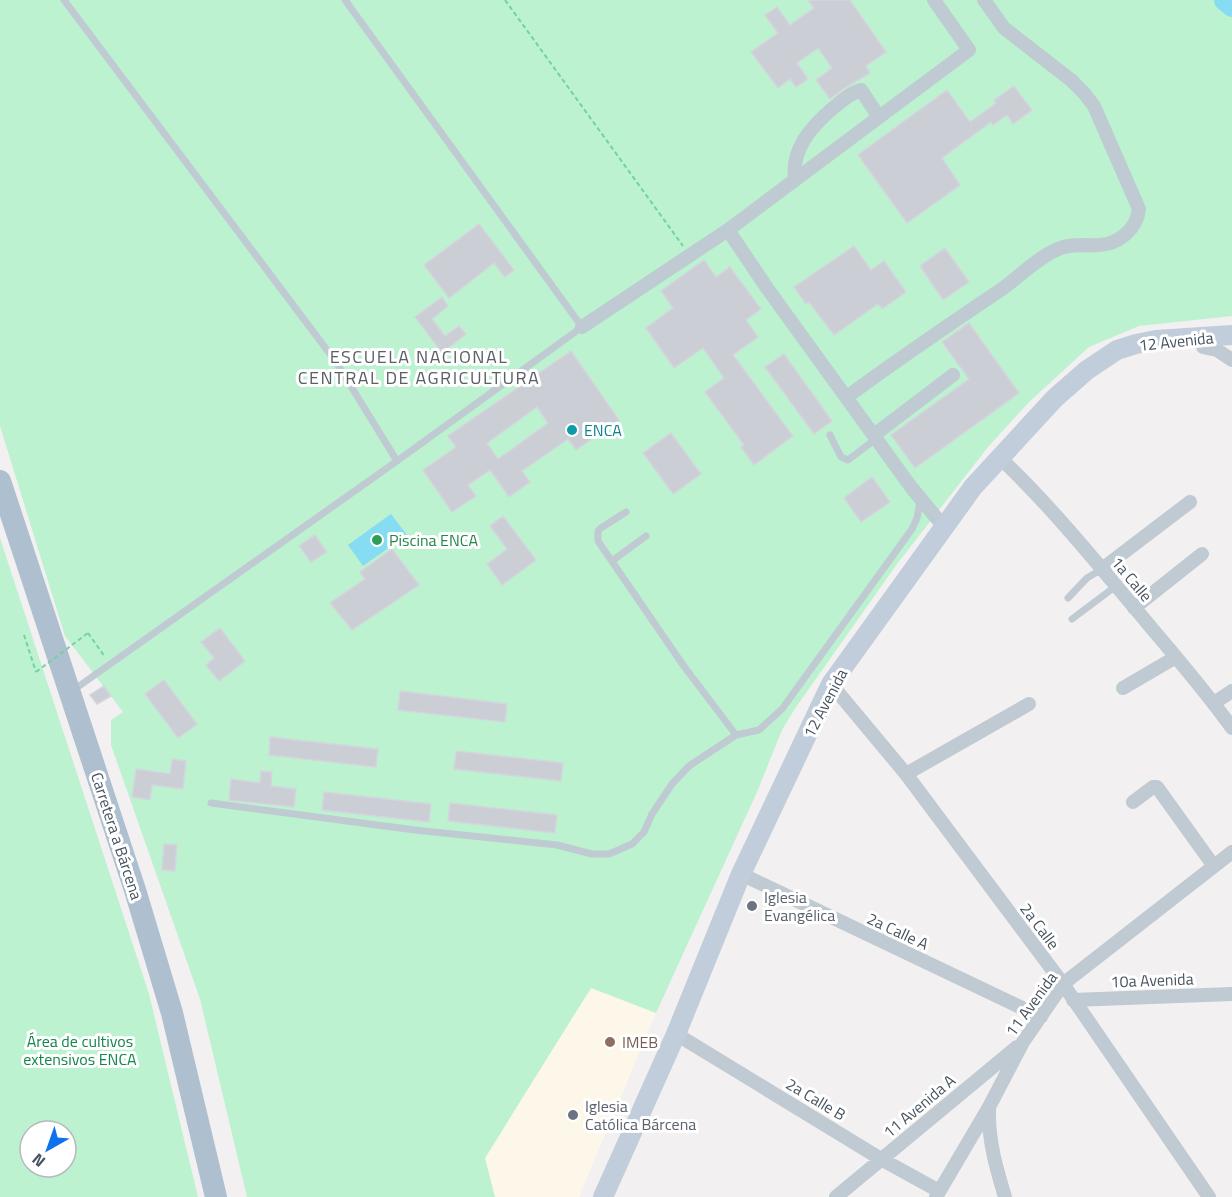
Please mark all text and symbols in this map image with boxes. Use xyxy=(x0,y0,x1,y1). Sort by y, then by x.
street label: 12 Avenida xyxy=(1137,325,1215,357)
district label: ESCUELA NACIONAL CENTRAL DE AGRICULTURA xyxy=(298,343,540,391)
place label: ENCA xyxy=(584,418,622,442)
marker: ENCA xyxy=(565,423,579,437)
place label: Piscina ENCA xyxy=(389,528,478,552)
marker: Piscina ENCA xyxy=(370,533,384,547)
street label: 1a Calle xyxy=(1106,551,1158,607)
street label: 12 Avenida xyxy=(797,664,853,742)
street label: Carretera a Bárcena xyxy=(85,769,149,903)
place label: Iglesia Evangélica xyxy=(764,885,835,927)
street label: 2a Calle xyxy=(1015,898,1065,954)
marker: Iglesia Evangélica xyxy=(745,899,759,913)
street label: 2a Calle A xyxy=(863,906,933,956)
street label: 11 Avenida xyxy=(999,967,1063,1041)
street label: 10a Avenida xyxy=(1110,967,1194,993)
park label: Área de cultivos extensivos ENCA xyxy=(23,1029,137,1071)
place label: IMEB xyxy=(622,1030,658,1054)
marker: IMEB xyxy=(603,1035,617,1049)
street label: 11 Avenida A xyxy=(878,1068,961,1143)
street label: 2a Calle B xyxy=(781,1072,851,1126)
place label: Iglesia Católica Bárcena xyxy=(585,1094,696,1136)
marker: Iglesia Católica Bárcena xyxy=(566,1108,580,1122)
north arrow xyxy=(18,1119,78,1179)
text: N xyxy=(26,1148,50,1173)

